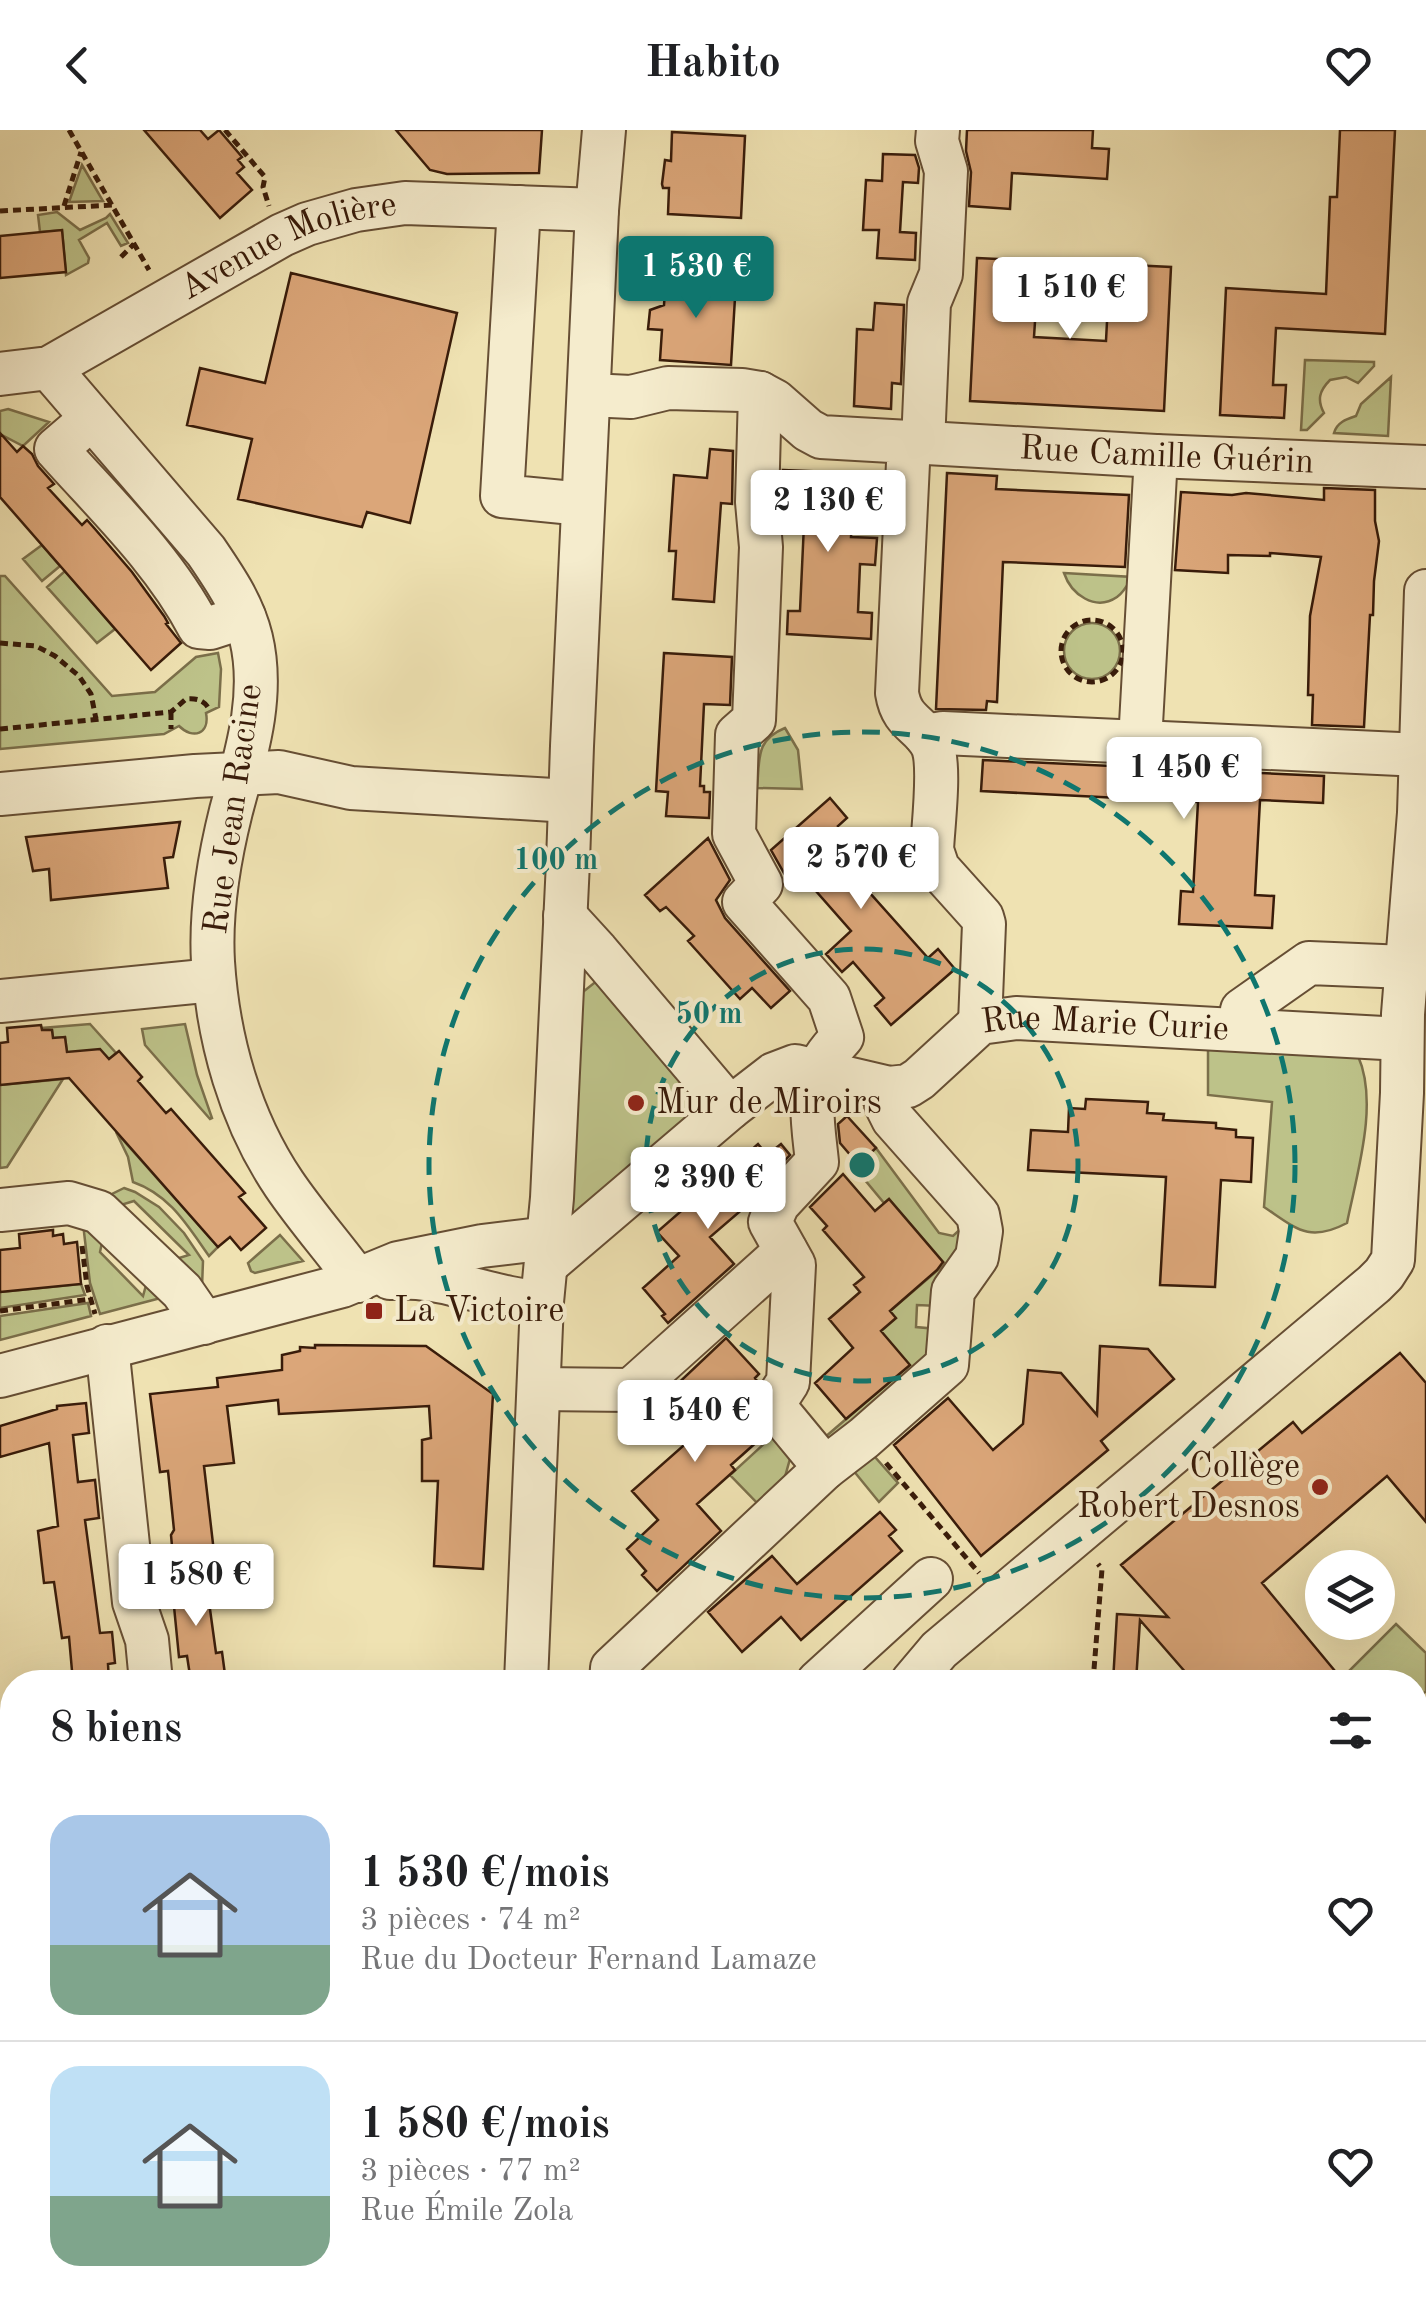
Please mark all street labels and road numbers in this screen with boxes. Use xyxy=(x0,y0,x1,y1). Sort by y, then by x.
street label: Avenue Molière xyxy=(174,187,399,307)
street label: Rue Camille Guérin xyxy=(1018,431,1315,480)
street label: Rue Jean Racine xyxy=(199,681,269,937)
street label: Rue Marie Curie xyxy=(979,999,1230,1047)

